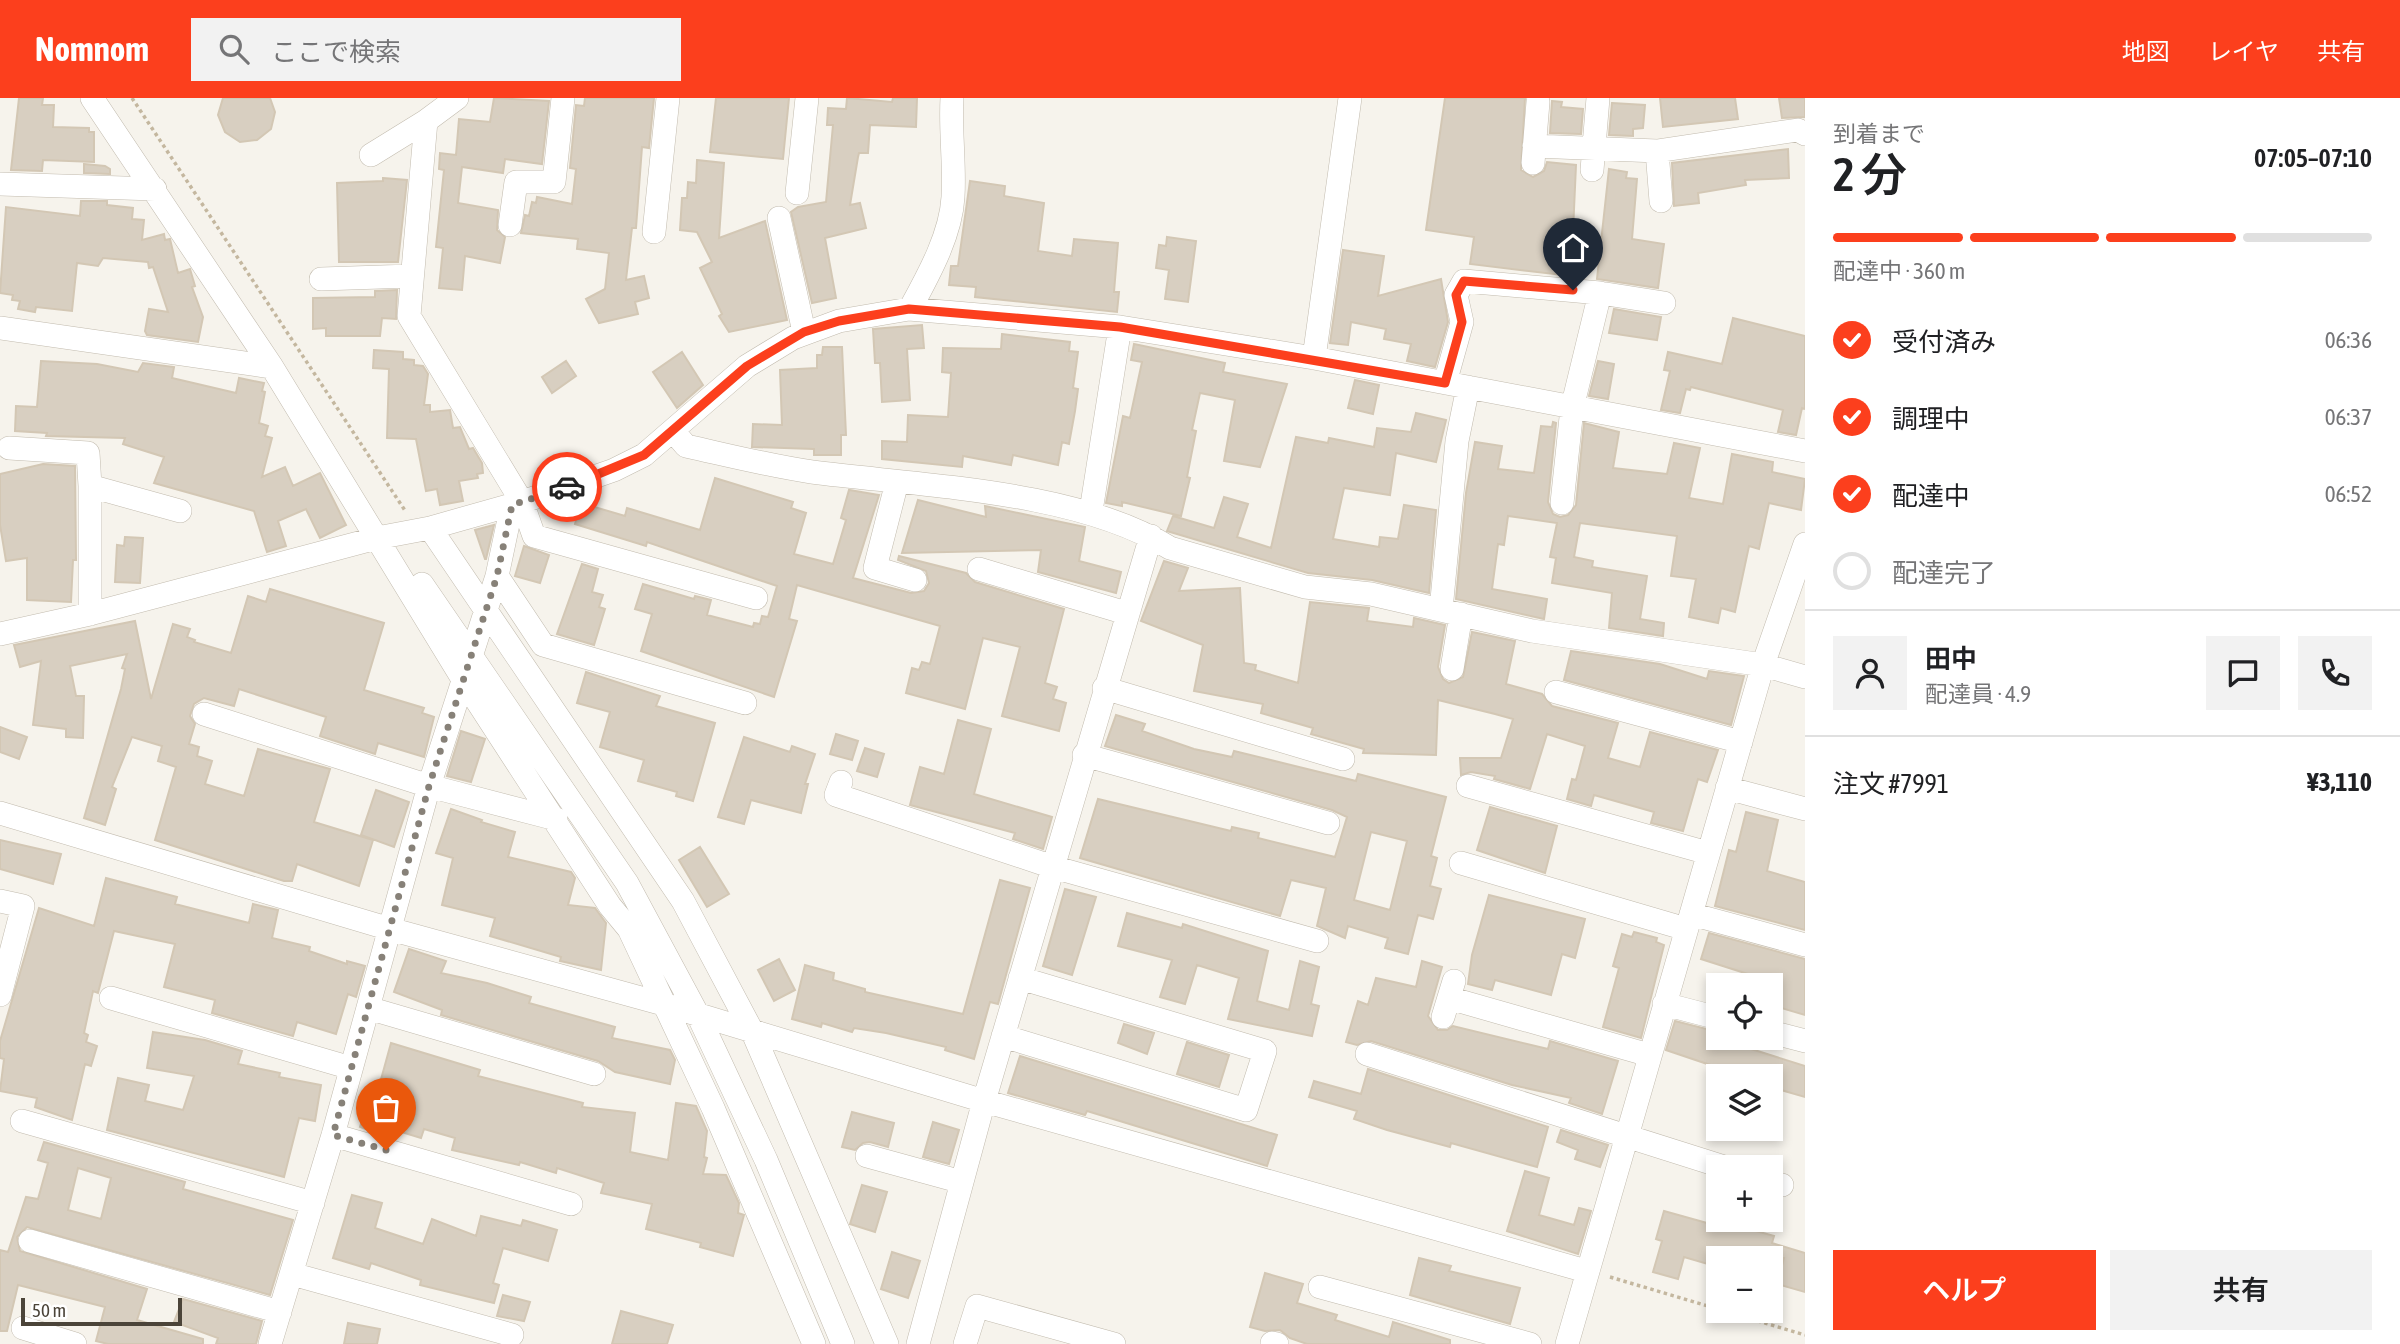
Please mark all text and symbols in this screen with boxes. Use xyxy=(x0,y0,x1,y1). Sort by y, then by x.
search box xyxy=(191,18,681,81)
text: Nomnom xyxy=(35,30,149,68)
icon: search xyxy=(215,30,253,68)
text: ここで検索 xyxy=(271,37,401,67)
text: 地図 xyxy=(2122,38,2170,65)
text: レイヤ xyxy=(2208,38,2279,65)
text: 共有 xyxy=(2317,38,2365,65)
text: 到着まで xyxy=(1833,121,1925,147)
text: 07:05–07:10 xyxy=(2254,143,2372,173)
text: 2 分 xyxy=(1833,148,1907,201)
pin xyxy=(1543,218,1603,290)
icon: home xyxy=(1554,229,1592,267)
text: 配達中 · 360 m xyxy=(1833,258,1965,284)
icon: check xyxy=(1833,321,1871,359)
text: 受付済み xyxy=(1892,327,1996,357)
text: 06:36 xyxy=(2325,327,2372,353)
icon: check xyxy=(1833,398,1871,436)
text: 調理中 xyxy=(1892,404,1970,434)
text: 06:37 xyxy=(2325,404,2372,430)
courier xyxy=(532,452,602,522)
icon: car xyxy=(548,468,586,506)
icon: check xyxy=(1833,475,1871,513)
text: 配達中 xyxy=(1892,481,1970,511)
text: 06:52 xyxy=(2325,481,2372,507)
text: 配達完了 xyxy=(1892,558,1996,588)
button: person xyxy=(1833,636,1907,710)
button: chat xyxy=(2206,636,2280,710)
button: phone xyxy=(2298,636,2372,710)
text: 田中 xyxy=(1925,644,1977,674)
text: 配達員 · 4.9 xyxy=(1925,681,2031,707)
text: ¥3,110 xyxy=(2307,767,2372,797)
text: 注文 #7991 xyxy=(1833,769,1949,799)
map controls xyxy=(1706,973,1783,1323)
button: locate xyxy=(1706,973,1783,1050)
button: layers xyxy=(1706,1064,1783,1141)
pin xyxy=(356,1078,416,1150)
icon: bag xyxy=(367,1089,405,1127)
button: + xyxy=(1706,1155,1783,1232)
button: − xyxy=(1706,1246,1783,1323)
button: ヘルプ xyxy=(1833,1250,2096,1330)
button: 共有 xyxy=(2110,1250,2372,1330)
scale bar xyxy=(21,1295,182,1327)
text: 50 m xyxy=(32,1299,66,1321)

